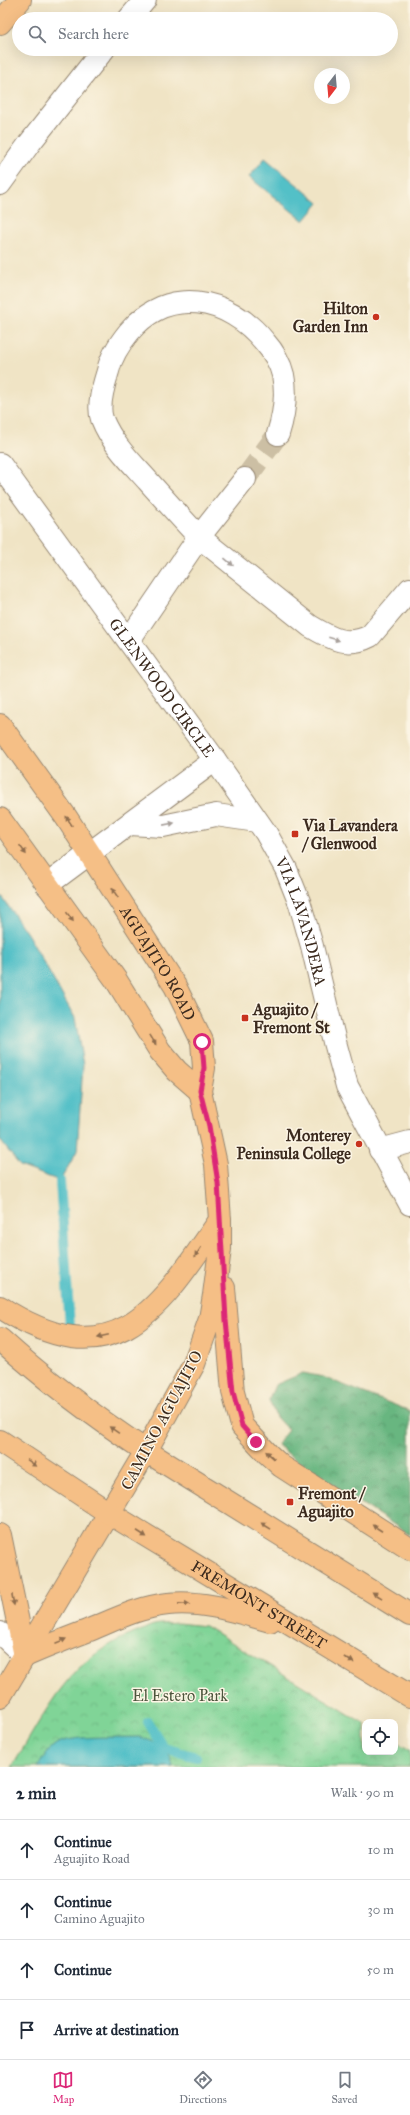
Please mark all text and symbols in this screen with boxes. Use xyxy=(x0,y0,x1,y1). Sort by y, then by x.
search box xyxy=(12,12,398,56)
icon: search xyxy=(26,23,48,45)
text: Search here xyxy=(58,25,129,43)
north arrow xyxy=(314,68,350,104)
place label: Hilton Garden Inn xyxy=(293,299,368,336)
marker: Hilton Garden Inn xyxy=(371,312,381,322)
one-way arrow xyxy=(224,558,234,567)
street label: GLENWOOD CIRCLE xyxy=(105,615,219,761)
one-way arrow xyxy=(328,636,340,642)
one-way arrow xyxy=(65,816,73,827)
place label: Via Lavandera / Glenwood xyxy=(301,816,399,853)
one-way arrow xyxy=(163,821,175,827)
marker: Via Lavandera / Glenwood xyxy=(290,829,300,839)
one-way arrow xyxy=(19,845,27,856)
street label: VIA LAVANDERA xyxy=(271,853,330,988)
one-way arrow xyxy=(111,888,119,898)
street label: AGUAJITO ROAD xyxy=(115,901,199,1024)
one-way arrow xyxy=(66,911,74,922)
place label: Aguajito / Fremont St xyxy=(252,1000,330,1037)
marker: Aguajito / Fremont St xyxy=(240,1013,250,1023)
route start xyxy=(193,1033,211,1051)
one-way arrow xyxy=(149,1035,157,1045)
place label: Monterey Peninsula College xyxy=(237,1126,353,1164)
marker: Monterey Peninsula College xyxy=(354,1139,364,1149)
one-way arrow xyxy=(194,1247,202,1257)
one-way arrow xyxy=(97,1334,110,1340)
street label: CAMINO AGUAJITO xyxy=(117,1347,207,1494)
one-way arrow xyxy=(108,1426,119,1433)
route end xyxy=(247,1433,265,1451)
one-way arrow xyxy=(265,1451,275,1460)
one-way arrow xyxy=(27,1459,37,1467)
place label: Fremont / Aguajito xyxy=(297,1484,366,1522)
marker: Fremont / Aguajito xyxy=(285,1497,295,1507)
one-way arrow xyxy=(261,1522,271,1530)
one-way arrow xyxy=(372,1524,383,1532)
one-way arrow xyxy=(136,1531,148,1538)
street label: FREMONT STREET xyxy=(188,1557,330,1653)
one-way arrow xyxy=(371,1591,383,1598)
one-way arrow xyxy=(11,1594,17,1607)
one-way arrow xyxy=(178,1601,191,1607)
one-way arrow xyxy=(55,1638,67,1644)
one-way arrow xyxy=(343,1656,355,1663)
park label: El Estero Park xyxy=(132,1686,228,1705)
map controls xyxy=(362,1719,398,1755)
button: locate xyxy=(362,1719,398,1755)
text: 2 min xyxy=(16,1783,56,1804)
text: Walk · 90 m xyxy=(331,1785,394,1801)
text: Continue xyxy=(54,1833,112,1851)
icon: ahead xyxy=(16,1839,38,1861)
text: 10 m xyxy=(368,1842,394,1858)
text: Aguajito Road xyxy=(54,1851,130,1867)
text: Continue xyxy=(54,1893,112,1911)
icon: ahead xyxy=(16,1899,38,1921)
text: 30 m xyxy=(368,1902,394,1918)
text: Camino Aguajito xyxy=(54,1911,145,1927)
icon: ahead xyxy=(16,1959,38,1981)
text: Continue xyxy=(54,1961,112,1979)
text: 50 m xyxy=(367,1962,394,1978)
icon: arrive xyxy=(16,2019,38,2041)
text: Arrive at destination xyxy=(54,2021,179,2039)
tab: Map xyxy=(52,2069,74,2106)
tab: Directions xyxy=(179,2069,227,2106)
tab: Saved xyxy=(331,2069,358,2106)

